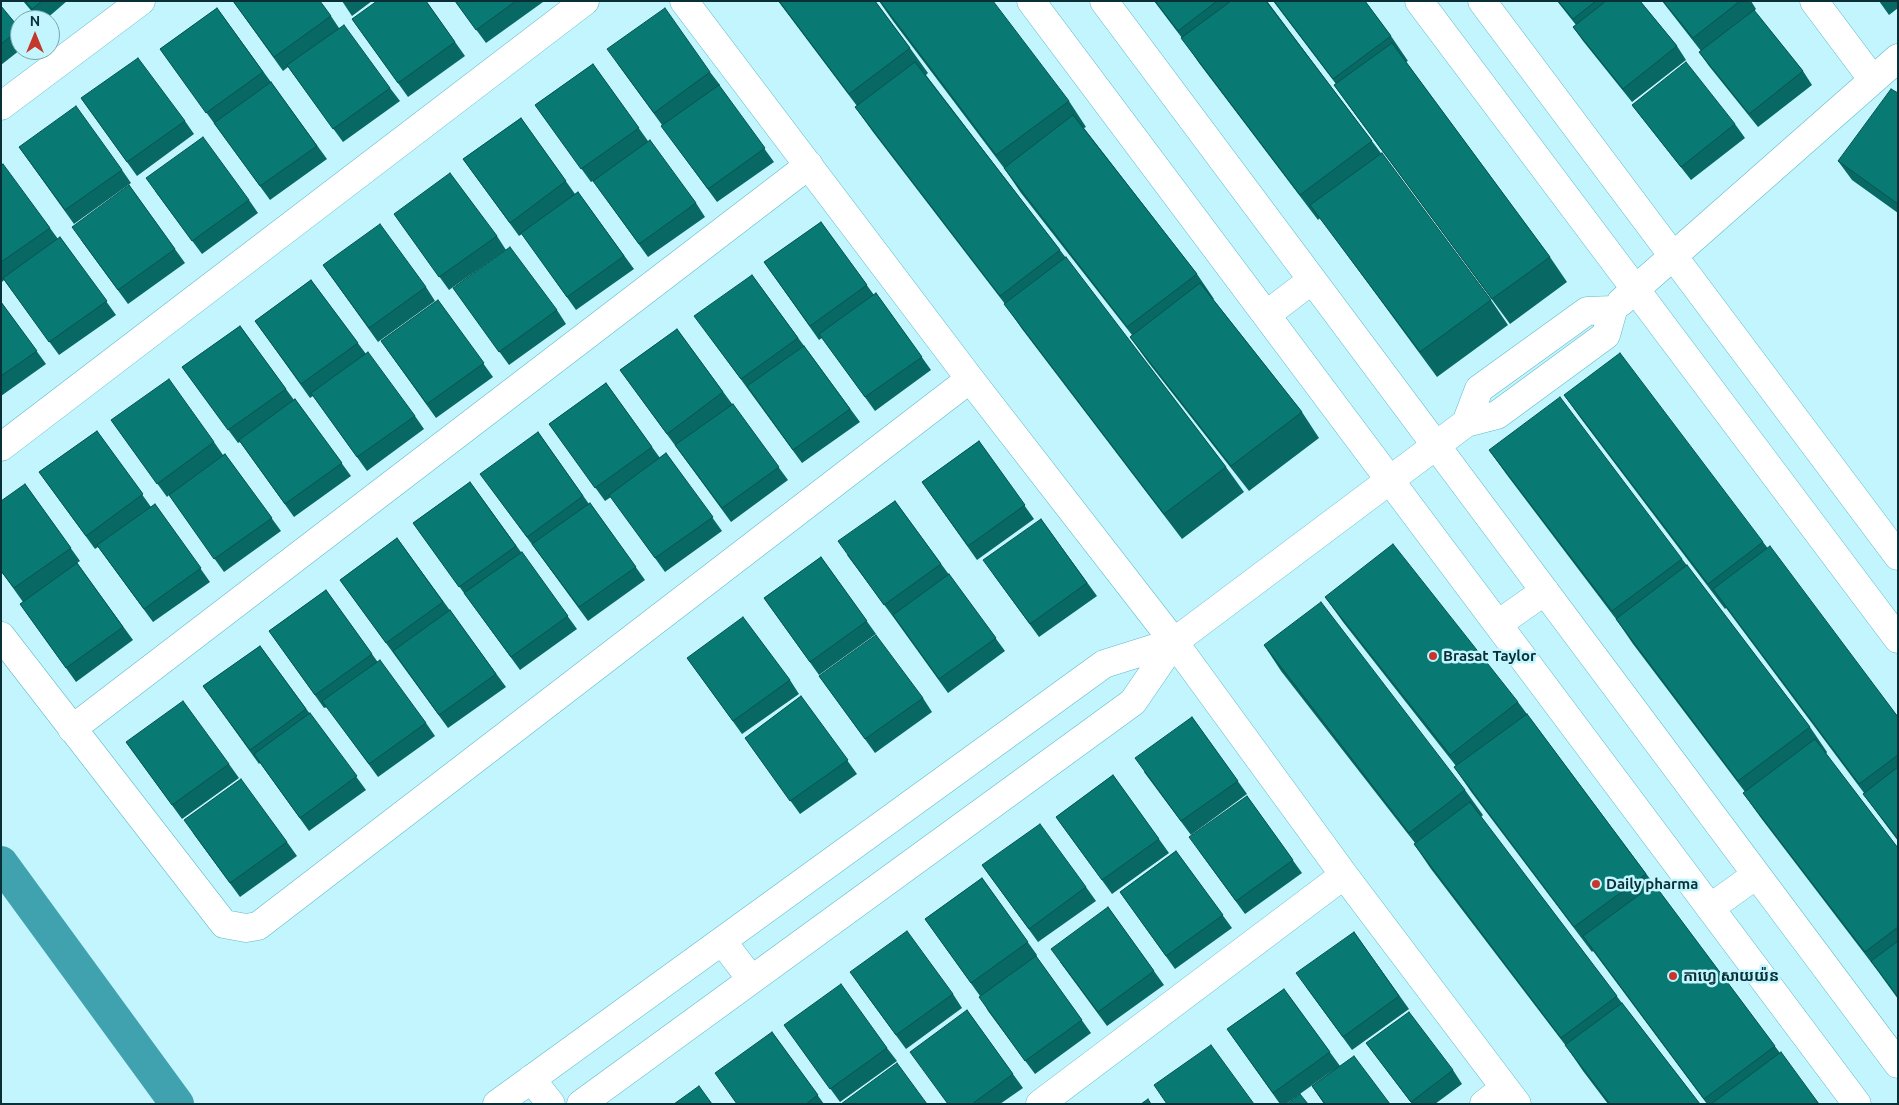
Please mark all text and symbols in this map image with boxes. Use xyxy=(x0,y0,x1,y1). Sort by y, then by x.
north arrow xyxy=(10,10,60,60)
text: N xyxy=(30,13,40,29)
place label: Brasat Taylor xyxy=(1443,647,1536,665)
marker: Brasat Taylor xyxy=(1427,650,1439,662)
place label: Daily pharma xyxy=(1606,875,1698,893)
marker: Daily pharma xyxy=(1590,878,1602,890)
place label: កាហ្វេ សាយយ៉ន xyxy=(1683,967,1779,985)
marker: កាហ្វេ សាយយ៉ន xyxy=(1667,970,1679,982)

